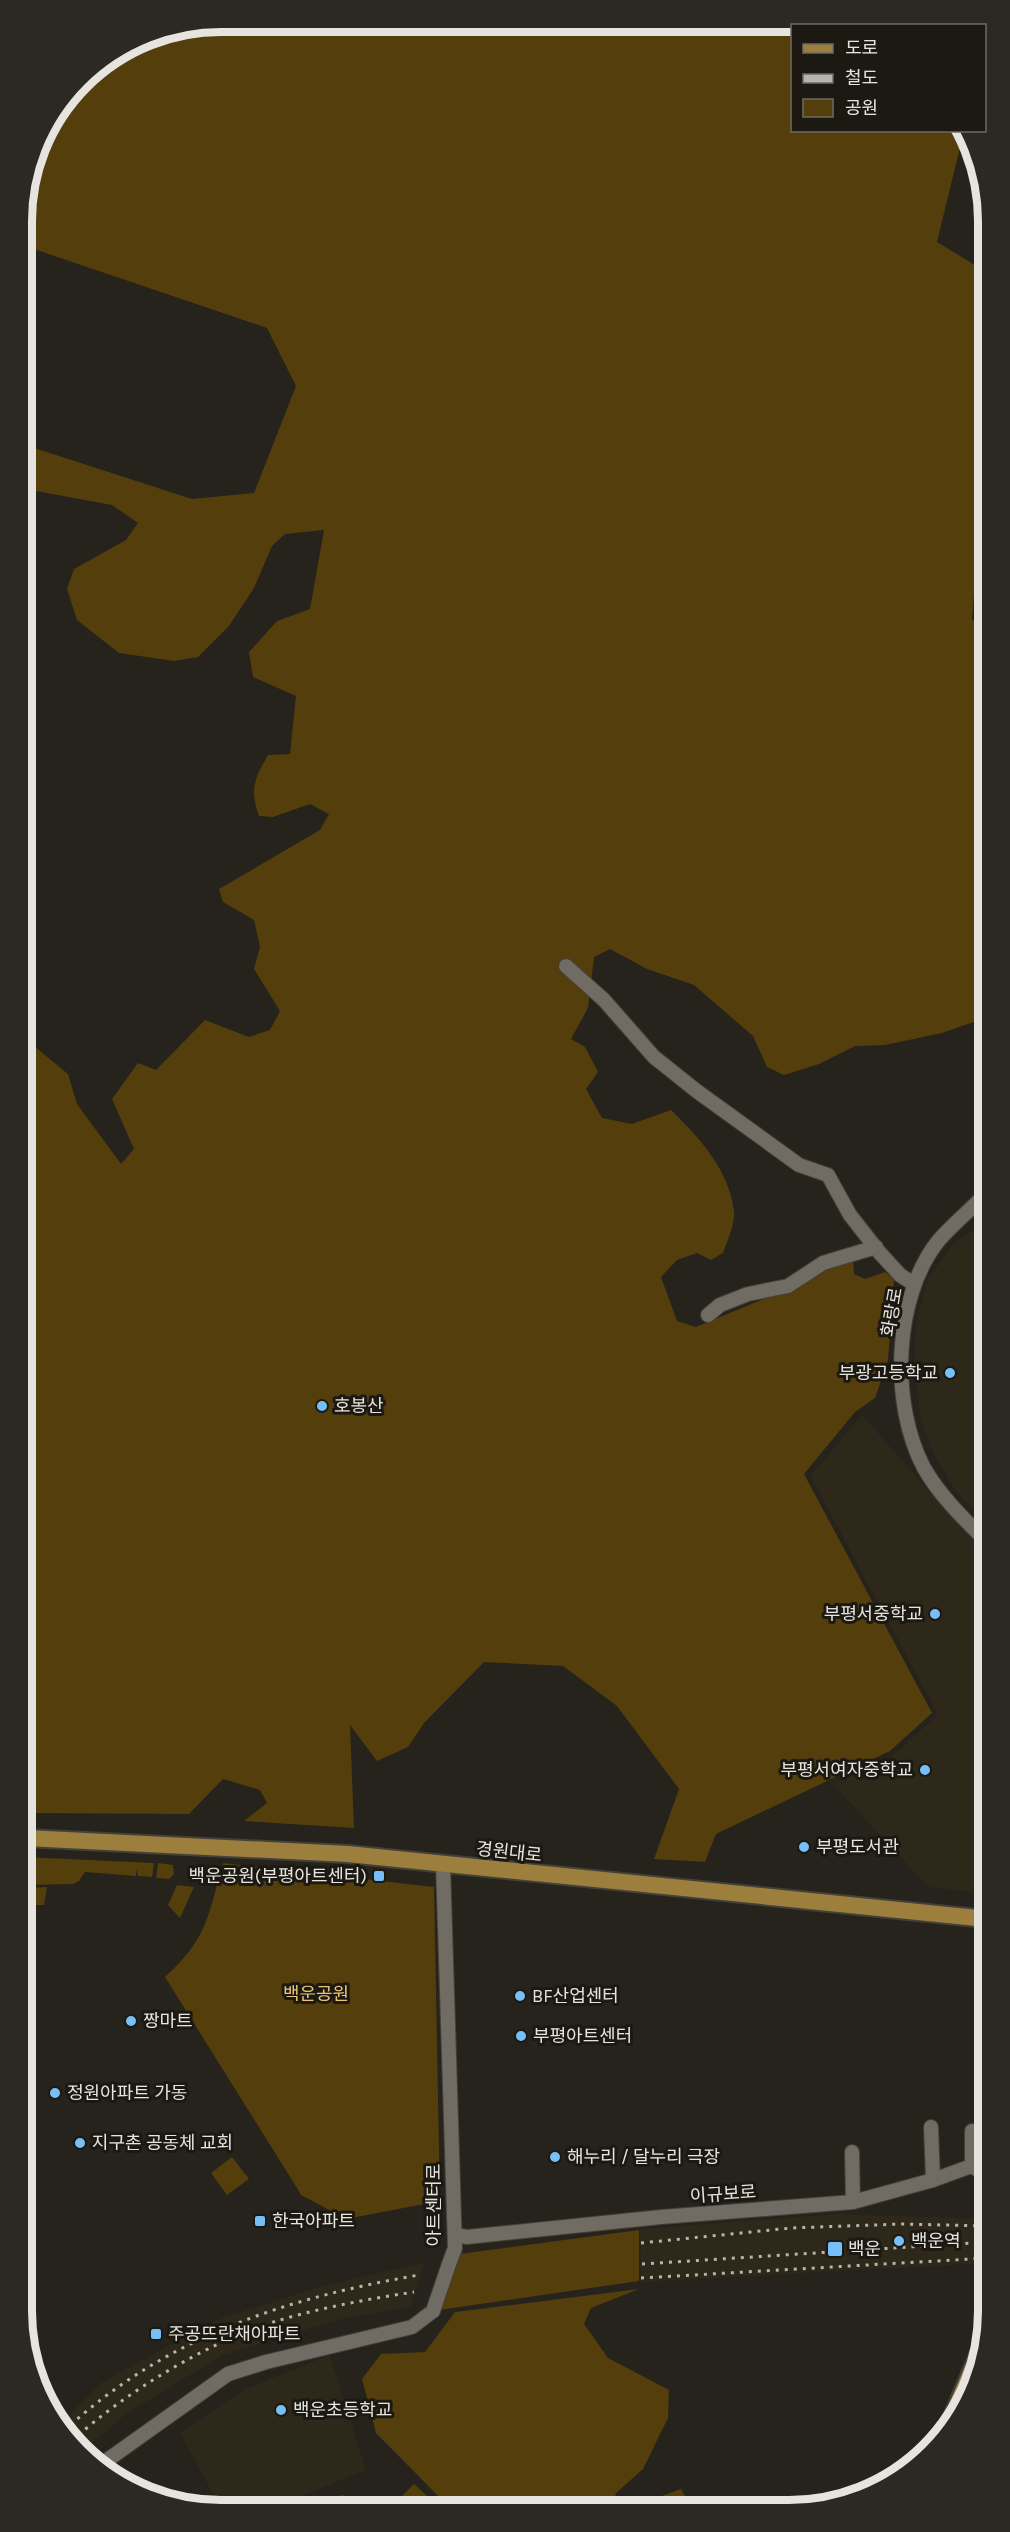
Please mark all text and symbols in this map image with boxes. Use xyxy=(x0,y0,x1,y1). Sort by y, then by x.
legend xyxy=(791,24,986,132)
text: 도로 xyxy=(845,37,878,59)
text: 철도 xyxy=(845,67,878,89)
text: 공원 xyxy=(845,97,878,119)
street label: 화랑로 xyxy=(877,1286,907,1338)
place label: 부광고등학교 xyxy=(839,1362,938,1384)
marker: 부광고등학교 xyxy=(943,1366,957,1380)
place label: 호봉산 xyxy=(334,1395,384,1417)
marker: 호봉산 xyxy=(315,1399,329,1413)
place label: 부평서중학교 xyxy=(824,1603,923,1625)
marker: 부평서중학교 xyxy=(928,1607,942,1621)
place label: 부평서여자중학교 xyxy=(781,1759,913,1781)
marker: 부평서여자중학교 xyxy=(918,1763,932,1777)
place label: 부평도서관 xyxy=(816,1836,899,1858)
street label: 경원대로 xyxy=(475,1838,543,1866)
marker: 부평도서관 xyxy=(797,1840,811,1854)
place label: 백운공원(부평아트센터) xyxy=(189,1865,367,1887)
marker: 백운공원(부평아트센터) xyxy=(372,1869,386,1883)
park label: 백운공원 xyxy=(283,1983,349,2005)
place label: BF산업센터 xyxy=(532,1985,619,2007)
marker: BF산업센터 xyxy=(513,1989,527,2003)
place label: 짱마트 xyxy=(143,2010,193,2032)
marker: 짱마트 xyxy=(124,2014,138,2028)
place label: 부평아트센터 xyxy=(533,2025,632,2047)
marker: 부평아트센터 xyxy=(514,2029,528,2043)
place label: 정원아파트 가동 xyxy=(67,2082,187,2104)
marker: 정원아파트 가동 xyxy=(48,2086,62,2100)
place label: 지구촌 공동체 교회 xyxy=(92,2132,233,2154)
marker: 지구촌 공동체 교회 xyxy=(73,2136,87,2150)
place label: 해누리 / 달누리 극장 xyxy=(567,2146,720,2168)
marker: 해누리 / 달누리 극장 xyxy=(548,2150,562,2164)
street label: 아트센터로 xyxy=(423,2164,445,2246)
street label: 이규보로 xyxy=(689,2181,757,2207)
place label: 한국아파트 xyxy=(272,2210,355,2232)
marker: 한국아파트 xyxy=(253,2214,267,2228)
place label: 백운역 xyxy=(911,2230,961,2252)
marker: 백운역 xyxy=(892,2234,906,2248)
place label: 백운 xyxy=(848,2238,881,2260)
marker: 백운 xyxy=(826,2240,844,2258)
place label: 주공뜨란채아파트 xyxy=(168,2323,300,2345)
marker: 주공뜨란채아파트 xyxy=(149,2327,163,2341)
place label: 백운초등학교 xyxy=(293,2399,392,2421)
marker: 백운초등학교 xyxy=(274,2403,288,2417)

